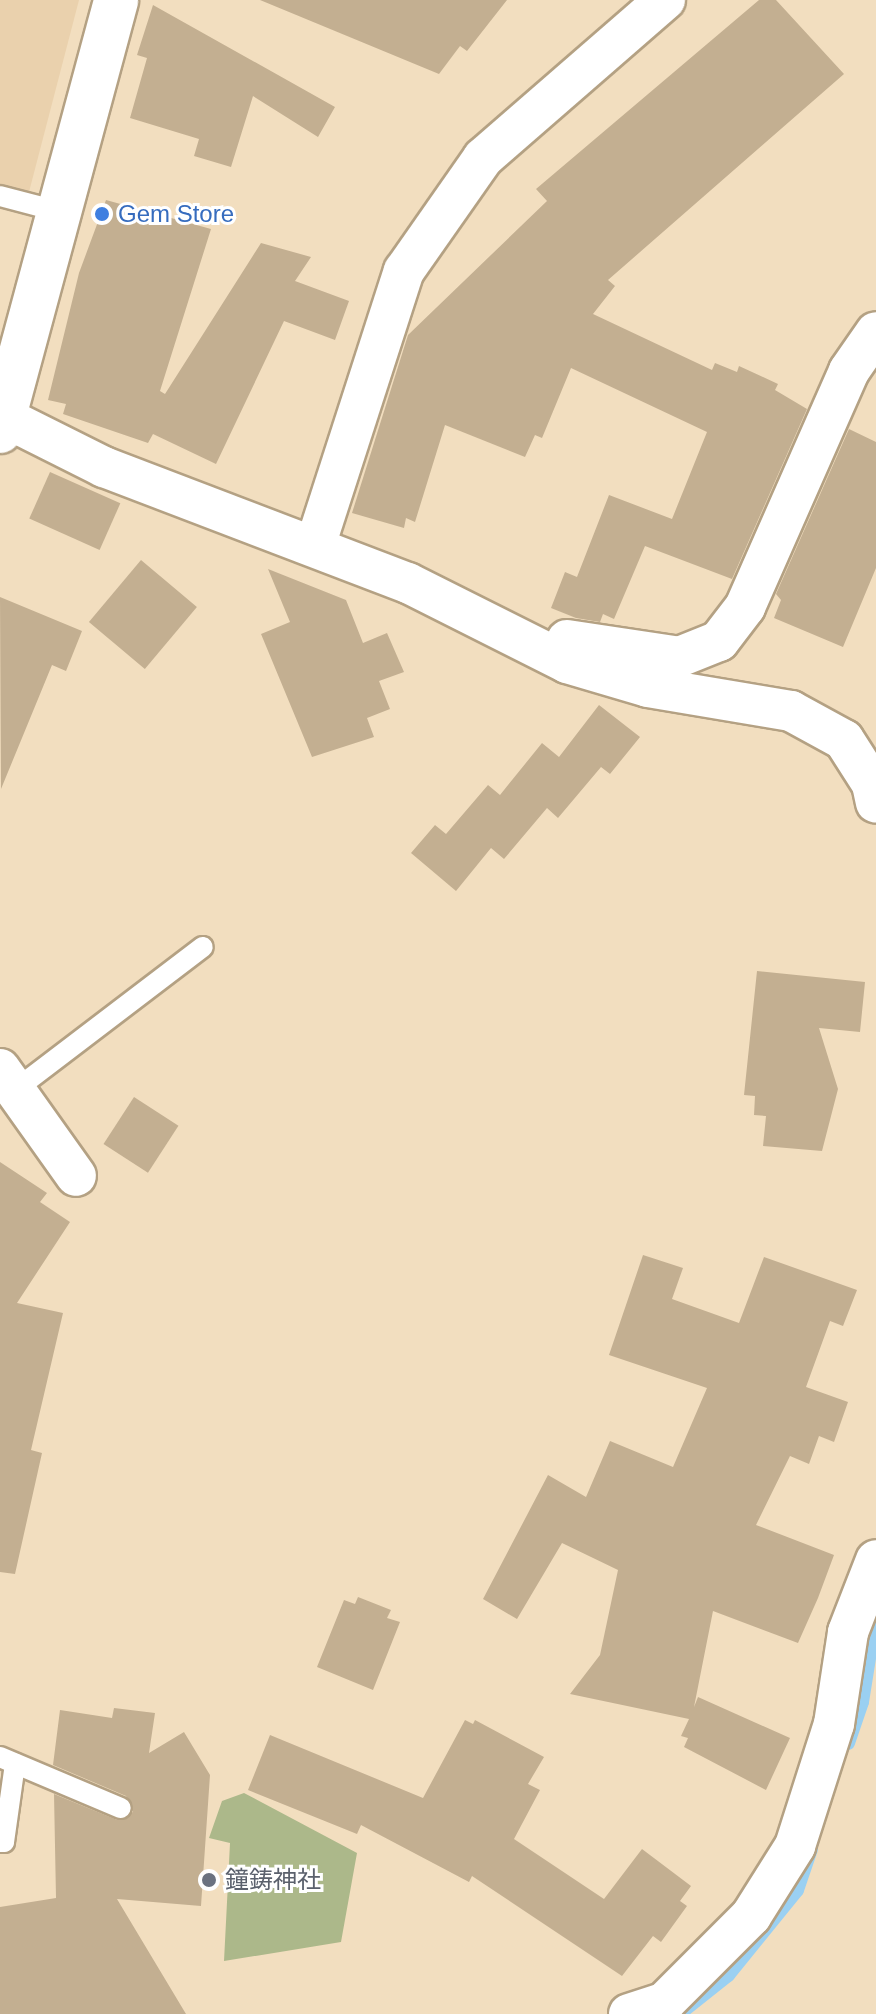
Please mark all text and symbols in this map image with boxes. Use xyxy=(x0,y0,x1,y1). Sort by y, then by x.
place label: Gem Store xyxy=(118,200,234,228)
marker: Gem Store xyxy=(93,205,111,223)
place label: 鐘鋳神社 xyxy=(225,1866,321,1894)
marker: 鐘鋳神社 xyxy=(200,1871,218,1889)

